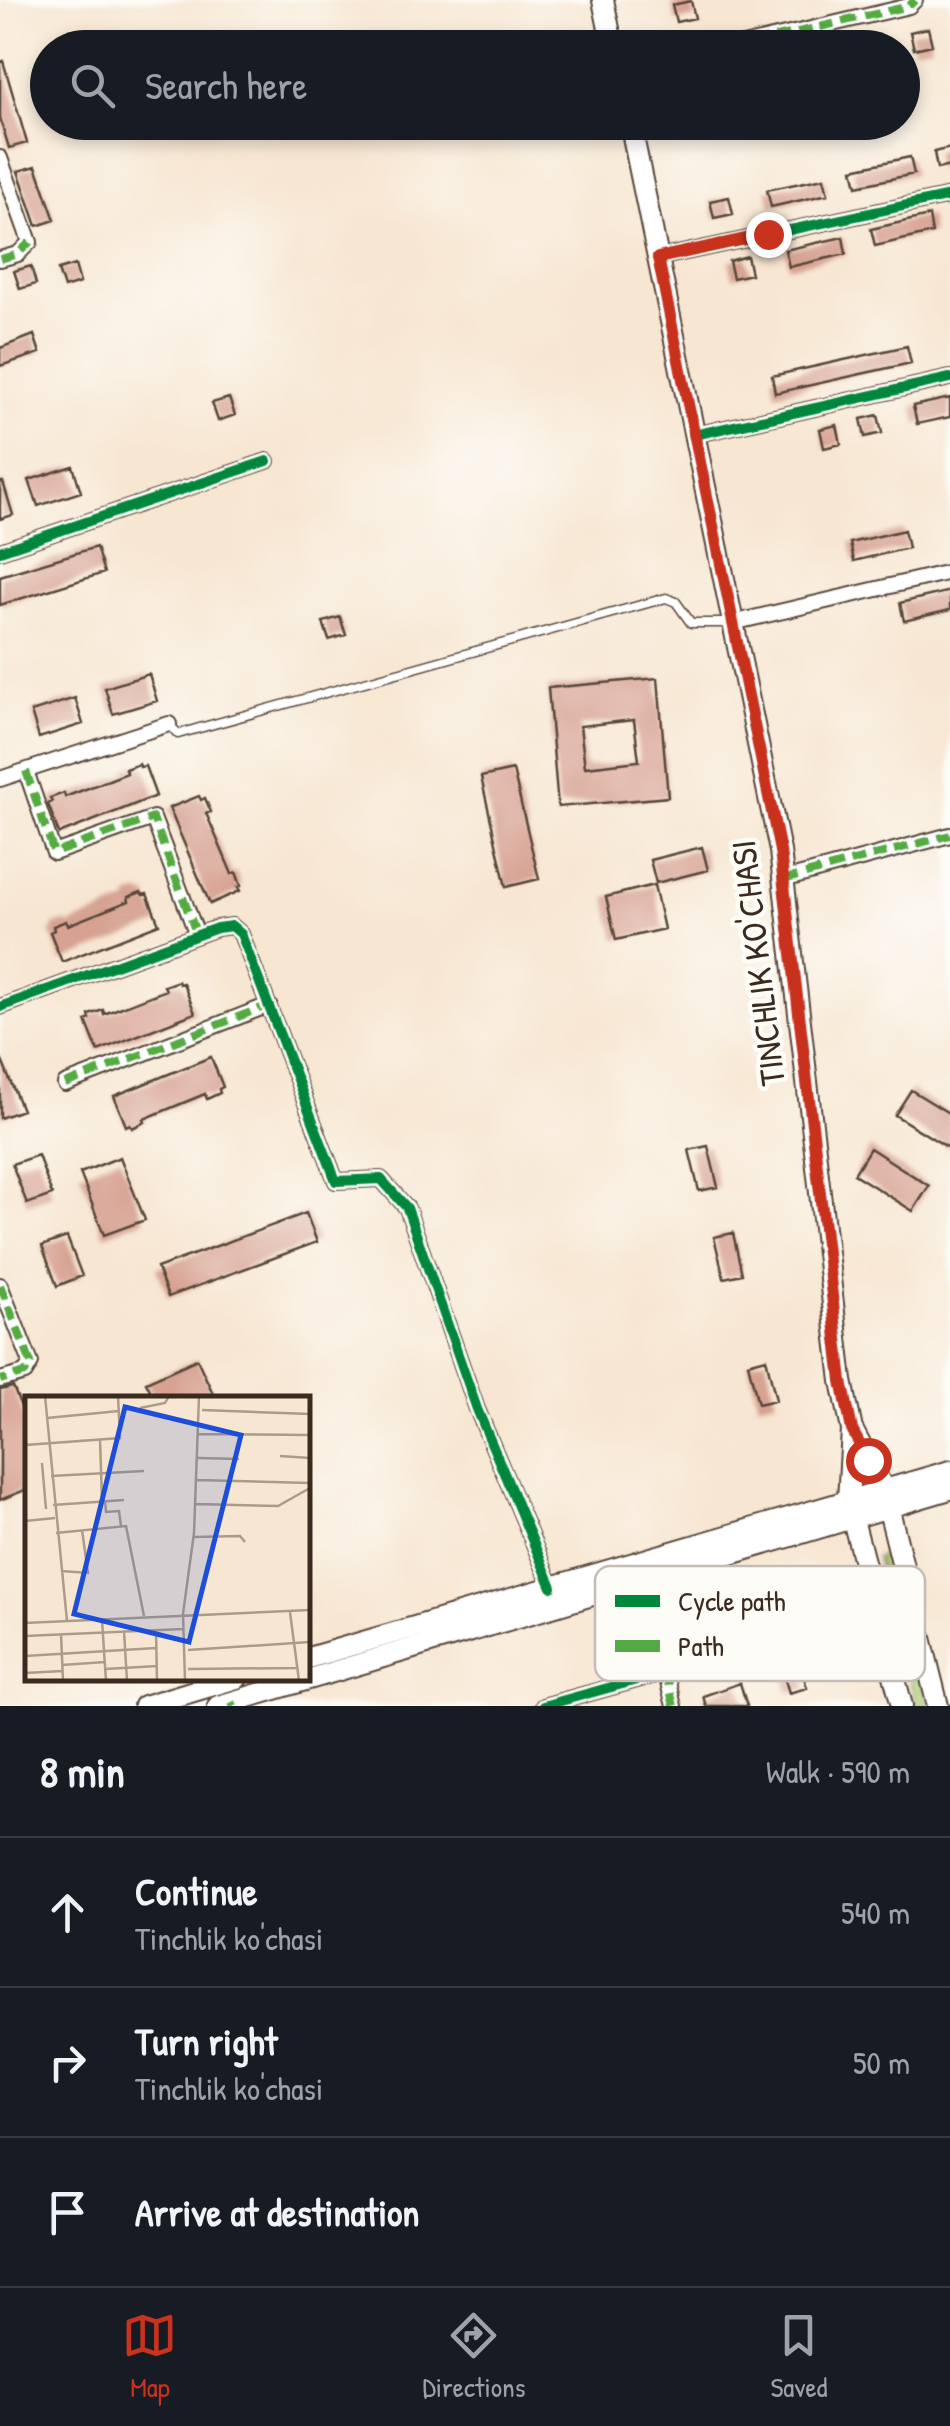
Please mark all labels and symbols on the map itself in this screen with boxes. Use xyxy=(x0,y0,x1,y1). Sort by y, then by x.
route end xyxy=(746,212,792,258)
street label: TINCHLIK KO'CHASI xyxy=(719,838,796,1088)
inset map xyxy=(25,1396,310,1681)
route start xyxy=(846,1438,892,1484)
legend xyxy=(595,1566,925,1681)
text: Cycle path xyxy=(678,1582,786,1620)
text: Path xyxy=(678,1627,724,1665)

